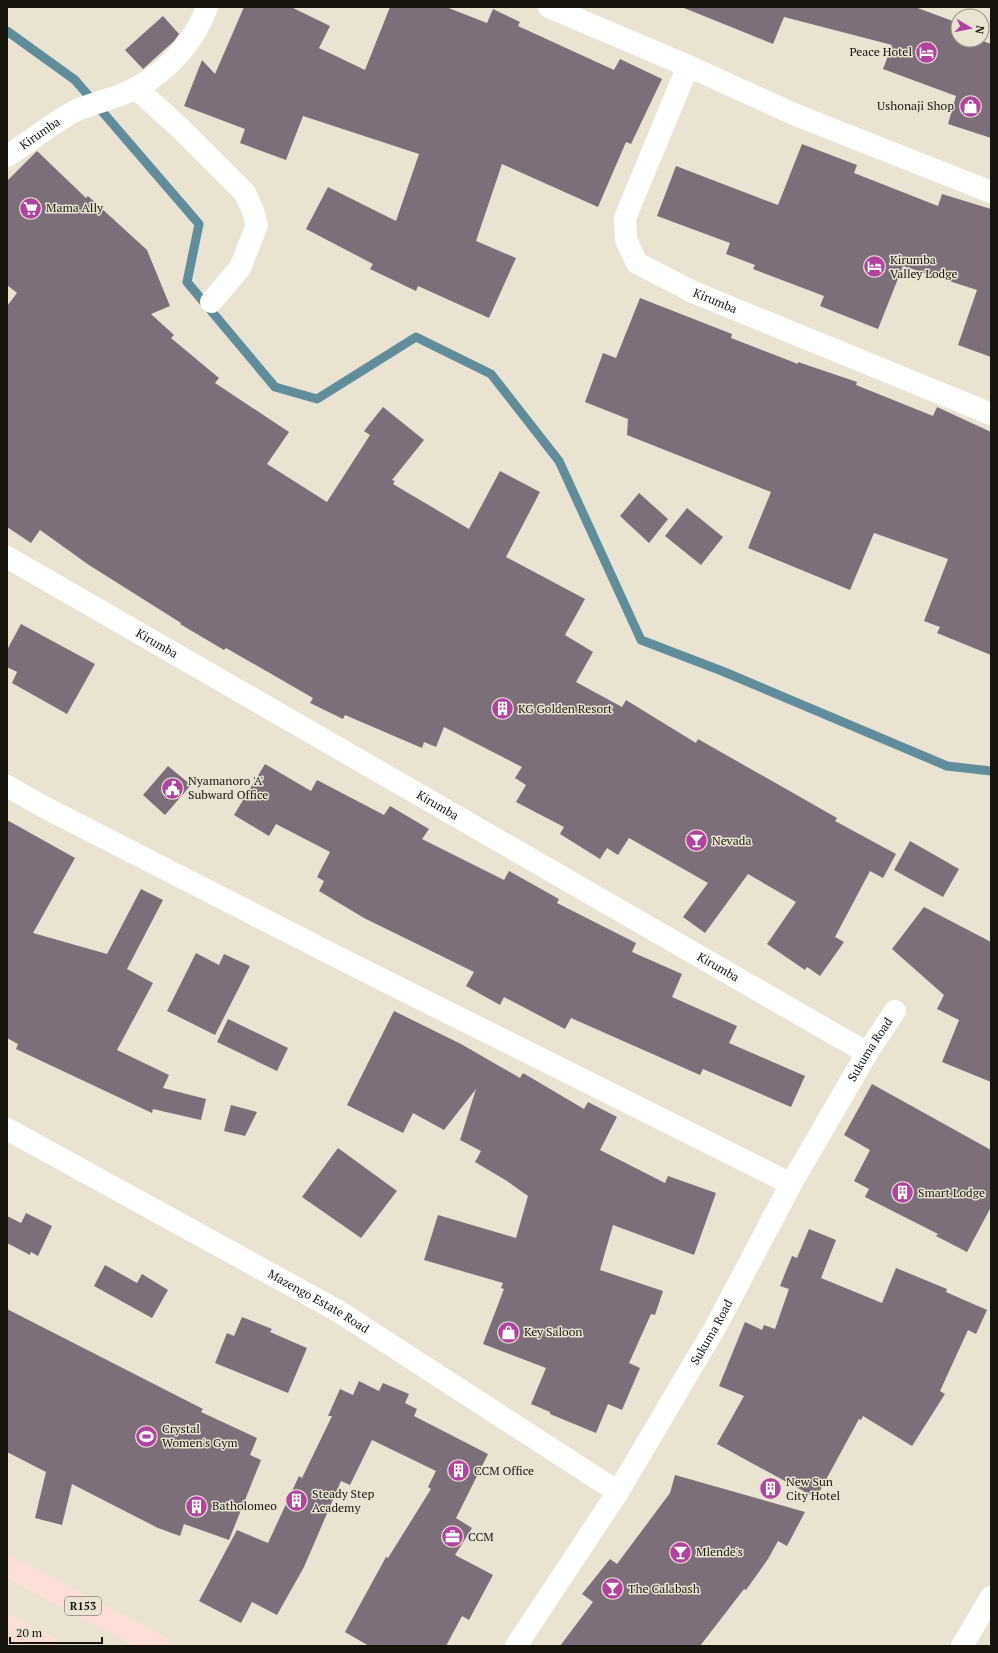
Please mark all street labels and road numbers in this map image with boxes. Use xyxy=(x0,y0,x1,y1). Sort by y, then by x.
street label: Kirumba xyxy=(17,114,63,152)
street label: Kirumba xyxy=(691,285,739,316)
street label: Kirumba xyxy=(134,625,181,661)
street label: Kirumba xyxy=(414,787,461,823)
street label: Kirumba xyxy=(695,949,742,985)
street label: Sukuma Road xyxy=(844,1014,896,1084)
street label: Mazengo Estate Road xyxy=(266,1266,372,1336)
street label: Sukuma Road xyxy=(687,1297,736,1367)
road number: R153 xyxy=(65,1597,101,1615)

